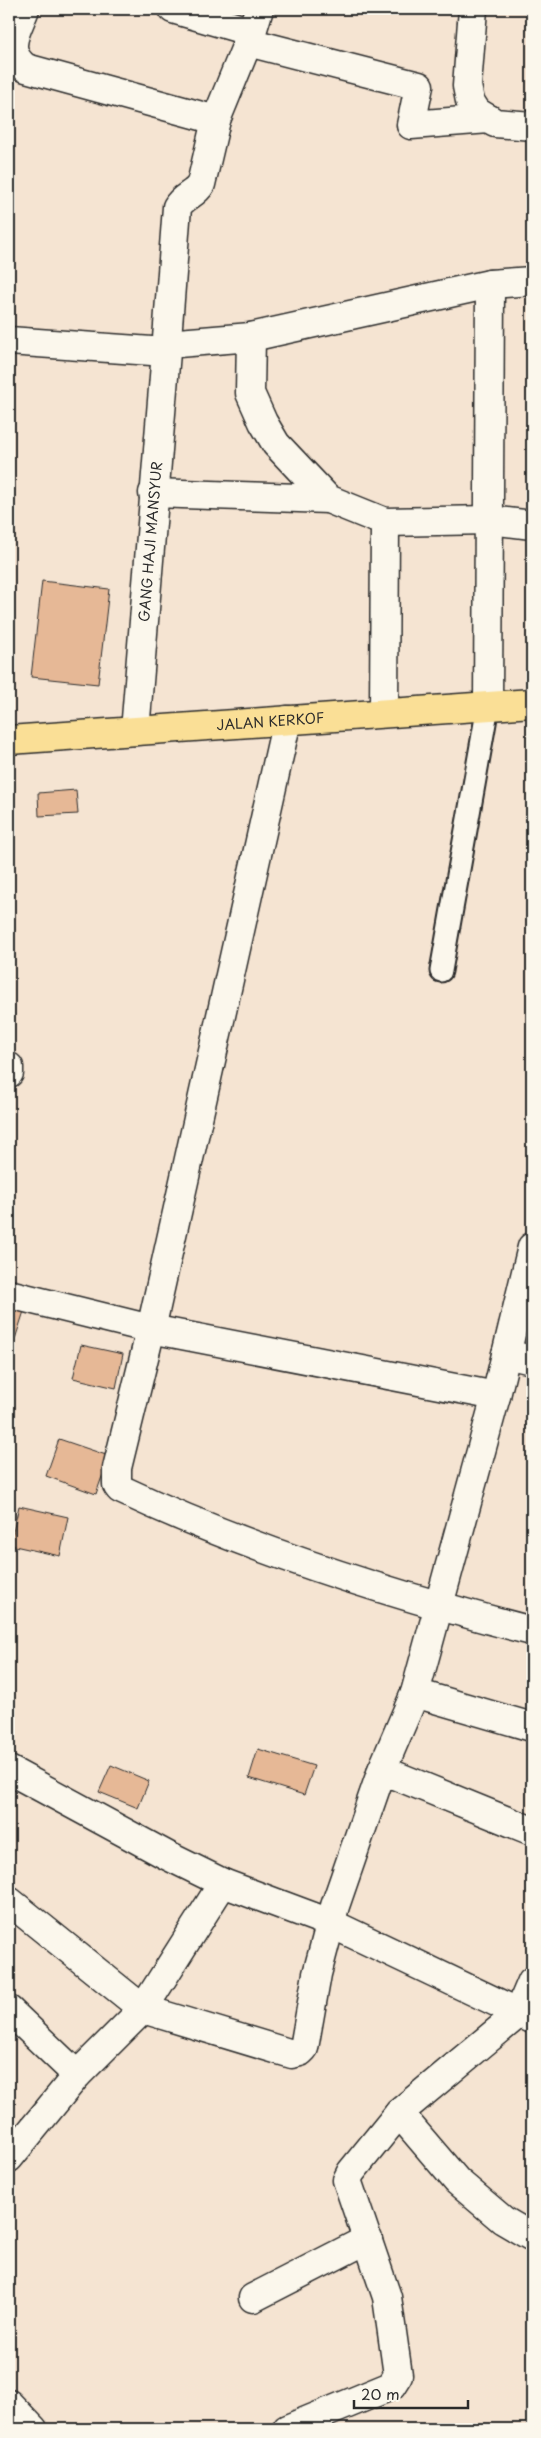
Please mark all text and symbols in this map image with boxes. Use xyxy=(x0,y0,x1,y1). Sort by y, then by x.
street label: GANG HAJI MANSYUR xyxy=(133,461,167,623)
street label: JALAN KERKOF xyxy=(216,707,325,735)
scale bar xyxy=(354,2378,467,2410)
text: 20 m xyxy=(361,2382,400,2405)

